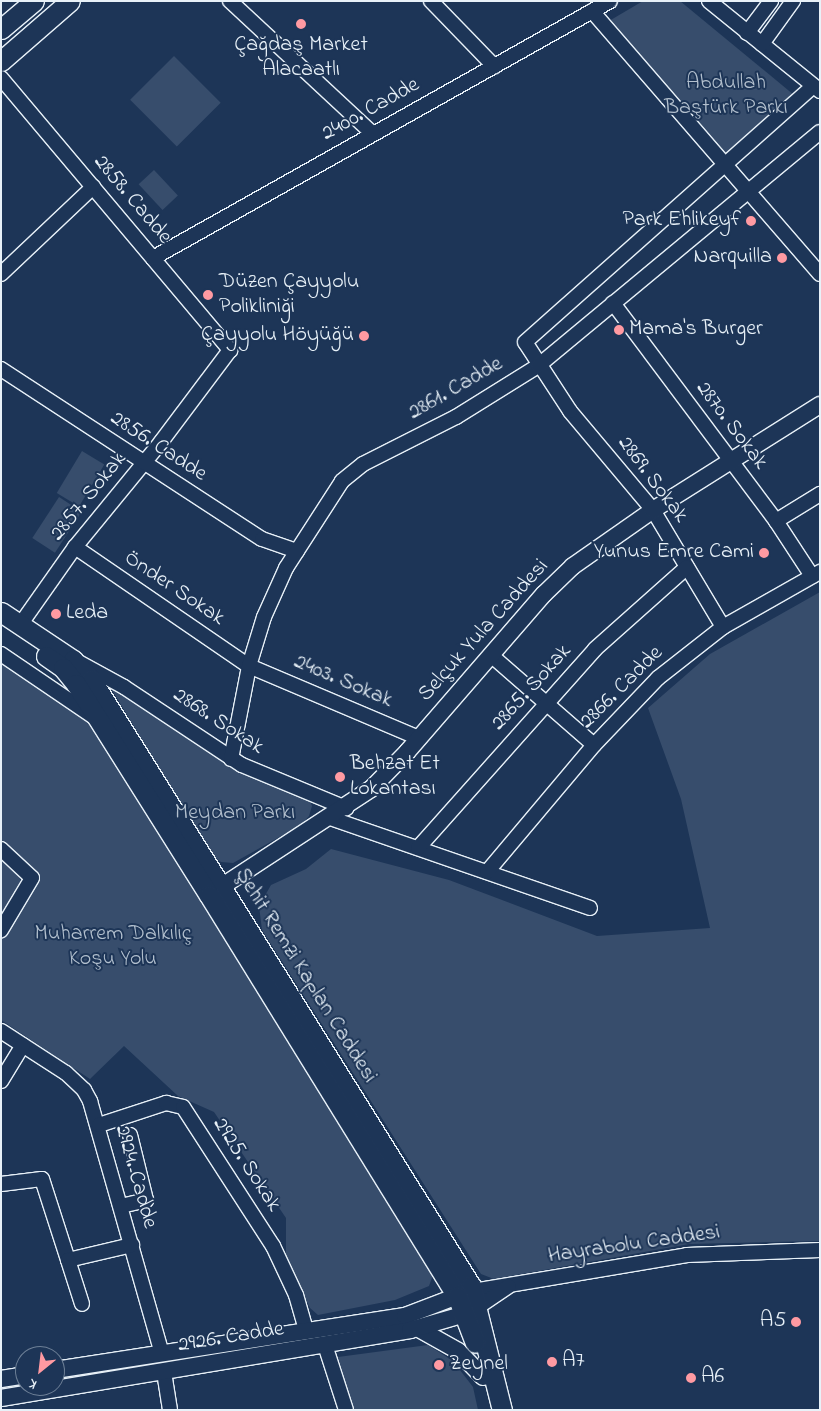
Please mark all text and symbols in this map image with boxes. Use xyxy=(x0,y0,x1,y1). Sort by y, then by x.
marker: Çağdaş Market Alacaatlı xyxy=(295,18,307,30)
place label: Çağdaş Market Alacaatlı xyxy=(234,32,368,84)
park label: Abdullah Baştürk Parkı xyxy=(664,70,788,122)
street label: 2400. Cadde xyxy=(318,72,424,148)
street label: 2858. Cadde xyxy=(87,150,177,250)
place label: Park Ehlikeyf xyxy=(622,208,741,234)
marker: Park Ehlikeyf xyxy=(745,215,757,227)
place label: Narquilla xyxy=(694,245,772,271)
marker: Narquilla xyxy=(776,252,788,264)
place label: Düzen Çayyolu Polikliniği xyxy=(219,269,359,320)
marker: Düzen Çayyolu Polikliniği xyxy=(201,288,215,302)
place label: Mama's Burger xyxy=(629,317,763,343)
place label: Çayyolu Höyüğü xyxy=(201,323,354,349)
marker: Mama's Burger xyxy=(613,324,625,336)
marker: Çayyolu Höyüğü xyxy=(358,330,370,342)
street label: 2861. Cadde xyxy=(404,351,508,427)
street label: 2870. Sokak xyxy=(689,377,773,475)
street label: 2856. Cadde xyxy=(105,406,211,488)
street label: 2869. Sokak xyxy=(611,432,693,528)
street label: 2857. Sokak xyxy=(45,447,133,547)
place label: Yunus Emre Cami xyxy=(594,540,754,566)
street label: Önder Sokak xyxy=(119,546,229,632)
marker: Yunus Emre Cami xyxy=(758,547,770,559)
street label: Selçuk Yula Caddesi xyxy=(413,554,555,708)
place label: Leda xyxy=(66,601,108,627)
marker: Leda xyxy=(50,608,62,620)
street label: 2865. Sokak xyxy=(486,639,578,737)
street label: 2866. Cadde xyxy=(575,641,669,735)
street label: 2403. Sokak xyxy=(290,649,396,715)
street label: 2868. Sokak xyxy=(168,683,268,761)
place label: Behzat Et Lokantası xyxy=(350,751,440,802)
marker: Behzat Et Lokantası xyxy=(334,771,346,783)
park label: Meydan Parkı xyxy=(175,801,295,827)
street label: Şehit Remzi Kaplan Caddesi xyxy=(228,864,382,1088)
park label: Muharrem Dalkılıç Koşu Yolu xyxy=(34,921,192,972)
street label: 2925. Sokak xyxy=(206,1113,286,1217)
street label: 2924. Cadde xyxy=(108,1122,162,1232)
street label: Hayrabolu Caddesi xyxy=(546,1220,722,1270)
place label: A5 xyxy=(760,1309,786,1335)
marker: A5 xyxy=(790,1316,802,1328)
street label: 2926. Cadde xyxy=(176,1317,286,1359)
north arrow xyxy=(15,1346,65,1396)
place label: A7 xyxy=(562,1349,585,1375)
place label: Zeynel xyxy=(449,1352,508,1378)
marker: A7 xyxy=(546,1356,558,1368)
marker: Zeynel xyxy=(433,1359,445,1371)
place label: A6 xyxy=(701,1365,724,1391)
marker: A6 xyxy=(685,1372,697,1384)
text: K xyxy=(25,1373,41,1395)

